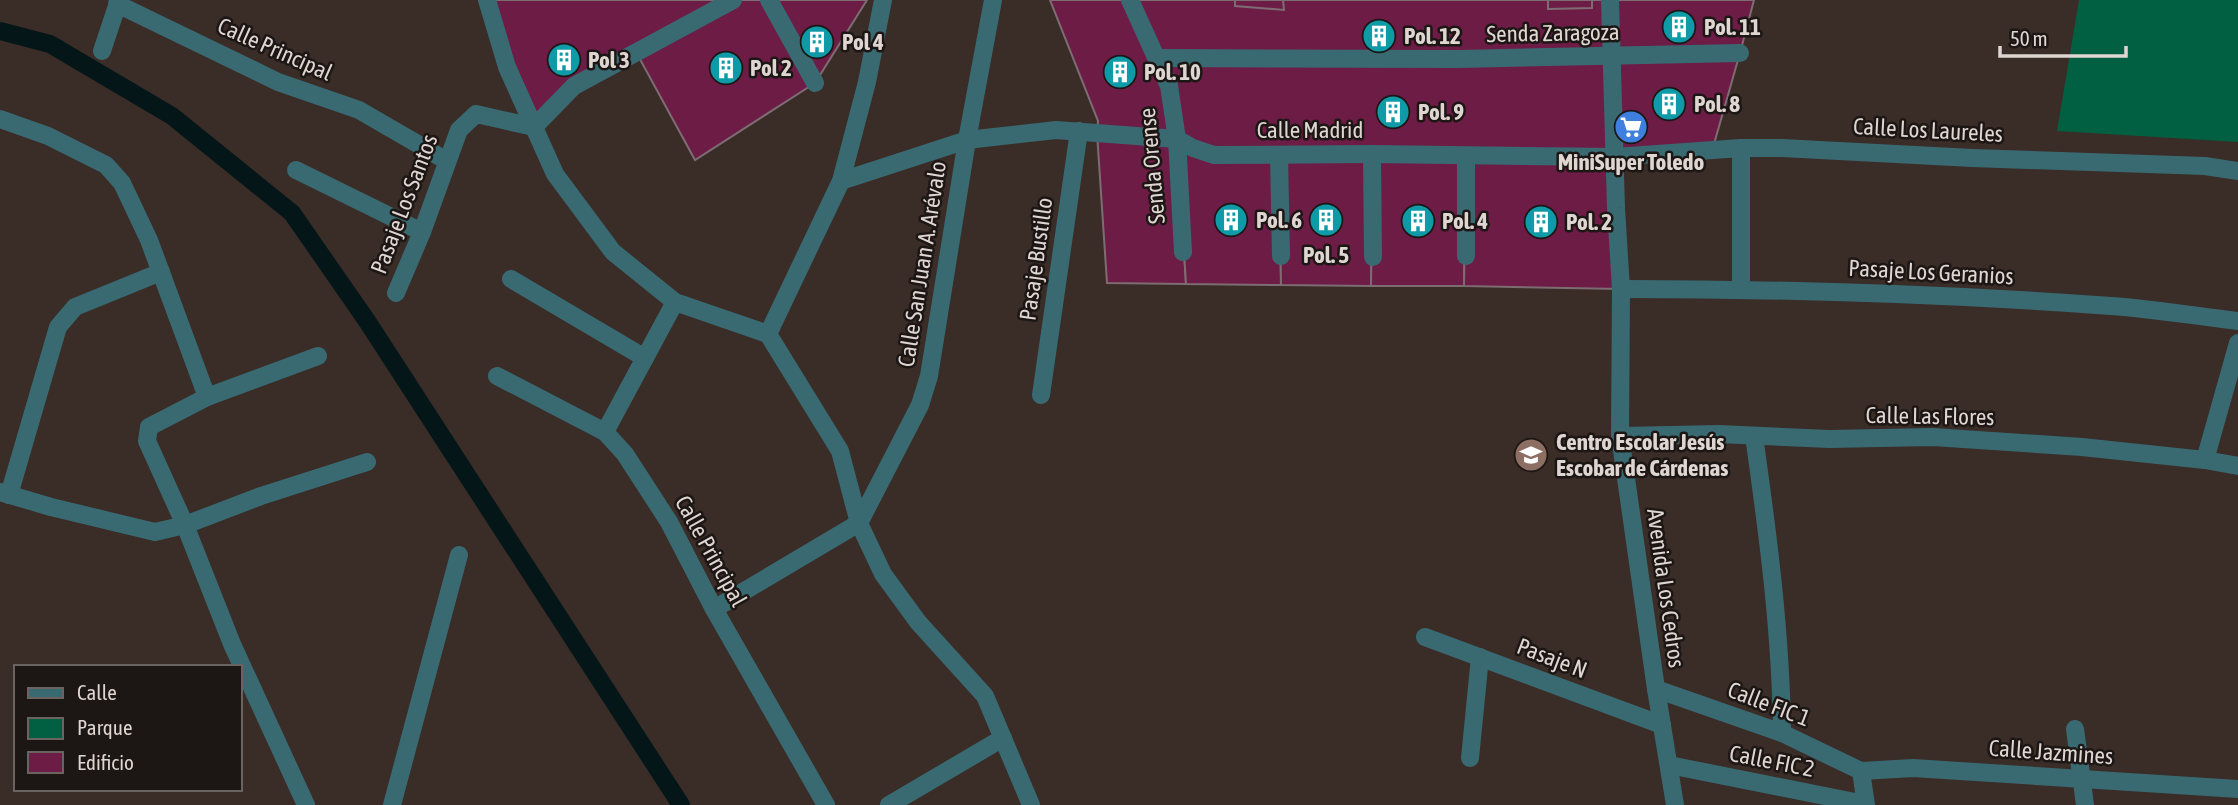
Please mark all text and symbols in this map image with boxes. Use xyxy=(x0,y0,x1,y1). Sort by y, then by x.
building icon: Pol. 11 xyxy=(1660,8,1698,46)
street label: Calle Principal xyxy=(214,12,336,86)
place label: Pol. 11 xyxy=(1704,14,1761,40)
scale bar xyxy=(2000,14,2126,58)
building icon: Pol. 12 xyxy=(1360,17,1398,55)
street label: Senda Zaragoza xyxy=(1486,19,1620,47)
building icon: Pol 4 xyxy=(798,23,836,61)
place label: Pol. 12 xyxy=(1404,23,1461,49)
text: 50 m xyxy=(2010,26,2048,50)
place label: Pol 4 xyxy=(842,29,884,55)
building icon: Pol 3 xyxy=(545,41,583,79)
place label: Pol 3 xyxy=(588,47,630,73)
building icon: Pol 2 xyxy=(707,49,745,87)
building icon: Pol. 10 xyxy=(1101,53,1139,91)
place label: Pol 2 xyxy=(750,55,792,81)
place label: Pol. 10 xyxy=(1144,59,1201,85)
building icon: Pol. 8 xyxy=(1650,85,1688,123)
place label: Pol. 8 xyxy=(1694,91,1740,117)
building icon: Pol. 9 xyxy=(1374,93,1412,131)
place label: Pol. 9 xyxy=(1418,99,1464,125)
street label: Senda Orense xyxy=(1134,107,1170,225)
supermarket icon: MiniSuper Toledo xyxy=(1612,108,1650,146)
street label: Calle Los Laureles xyxy=(1852,113,2004,147)
street label: Calle Madrid xyxy=(1257,117,1363,143)
street label: Pasaje Los Santos xyxy=(366,131,442,277)
place label: MiniSuper Toledo xyxy=(1558,149,1705,175)
street label: Calle San Juan A. Arévalo xyxy=(893,159,951,369)
street label: Pasaje Bustillo xyxy=(1014,196,1058,322)
building icon: Pol. 6 xyxy=(1212,201,1250,239)
building icon: Pol. 5 xyxy=(1307,201,1345,239)
building icon: Pol. 4 xyxy=(1399,202,1437,240)
building icon: Pol. 2 xyxy=(1522,203,1560,241)
place label: Pol. 6 xyxy=(1256,207,1302,233)
place label: Pol. 4 xyxy=(1442,208,1488,234)
place label: Pol. 2 xyxy=(1566,209,1612,235)
place label: Pol. 5 xyxy=(1303,242,1349,268)
street label: Pasaje Los Geranios xyxy=(1848,255,2014,289)
street label: Calle Las Flores xyxy=(1865,402,1995,430)
place label: Centro Escolar Jesús Escobar de Cárdenas xyxy=(1556,429,1728,481)
school or university icon: Centro Escolar Jesús Escobar de Cárdenas xyxy=(1512,436,1550,474)
street label: Calle Principal xyxy=(670,491,752,611)
street label: Avenida Los Cedros xyxy=(1642,507,1690,669)
street label: Pasaje N xyxy=(1513,633,1591,683)
legend xyxy=(14,665,242,791)
street label: Calle FIC 1 xyxy=(1724,676,1814,732)
text: Calle xyxy=(77,680,117,704)
text: Parque xyxy=(77,715,132,739)
street label: Calle Jazmines xyxy=(1988,735,2114,769)
street label: Calle FIC 2 xyxy=(1727,740,1817,782)
text: Edificio xyxy=(77,750,134,774)

